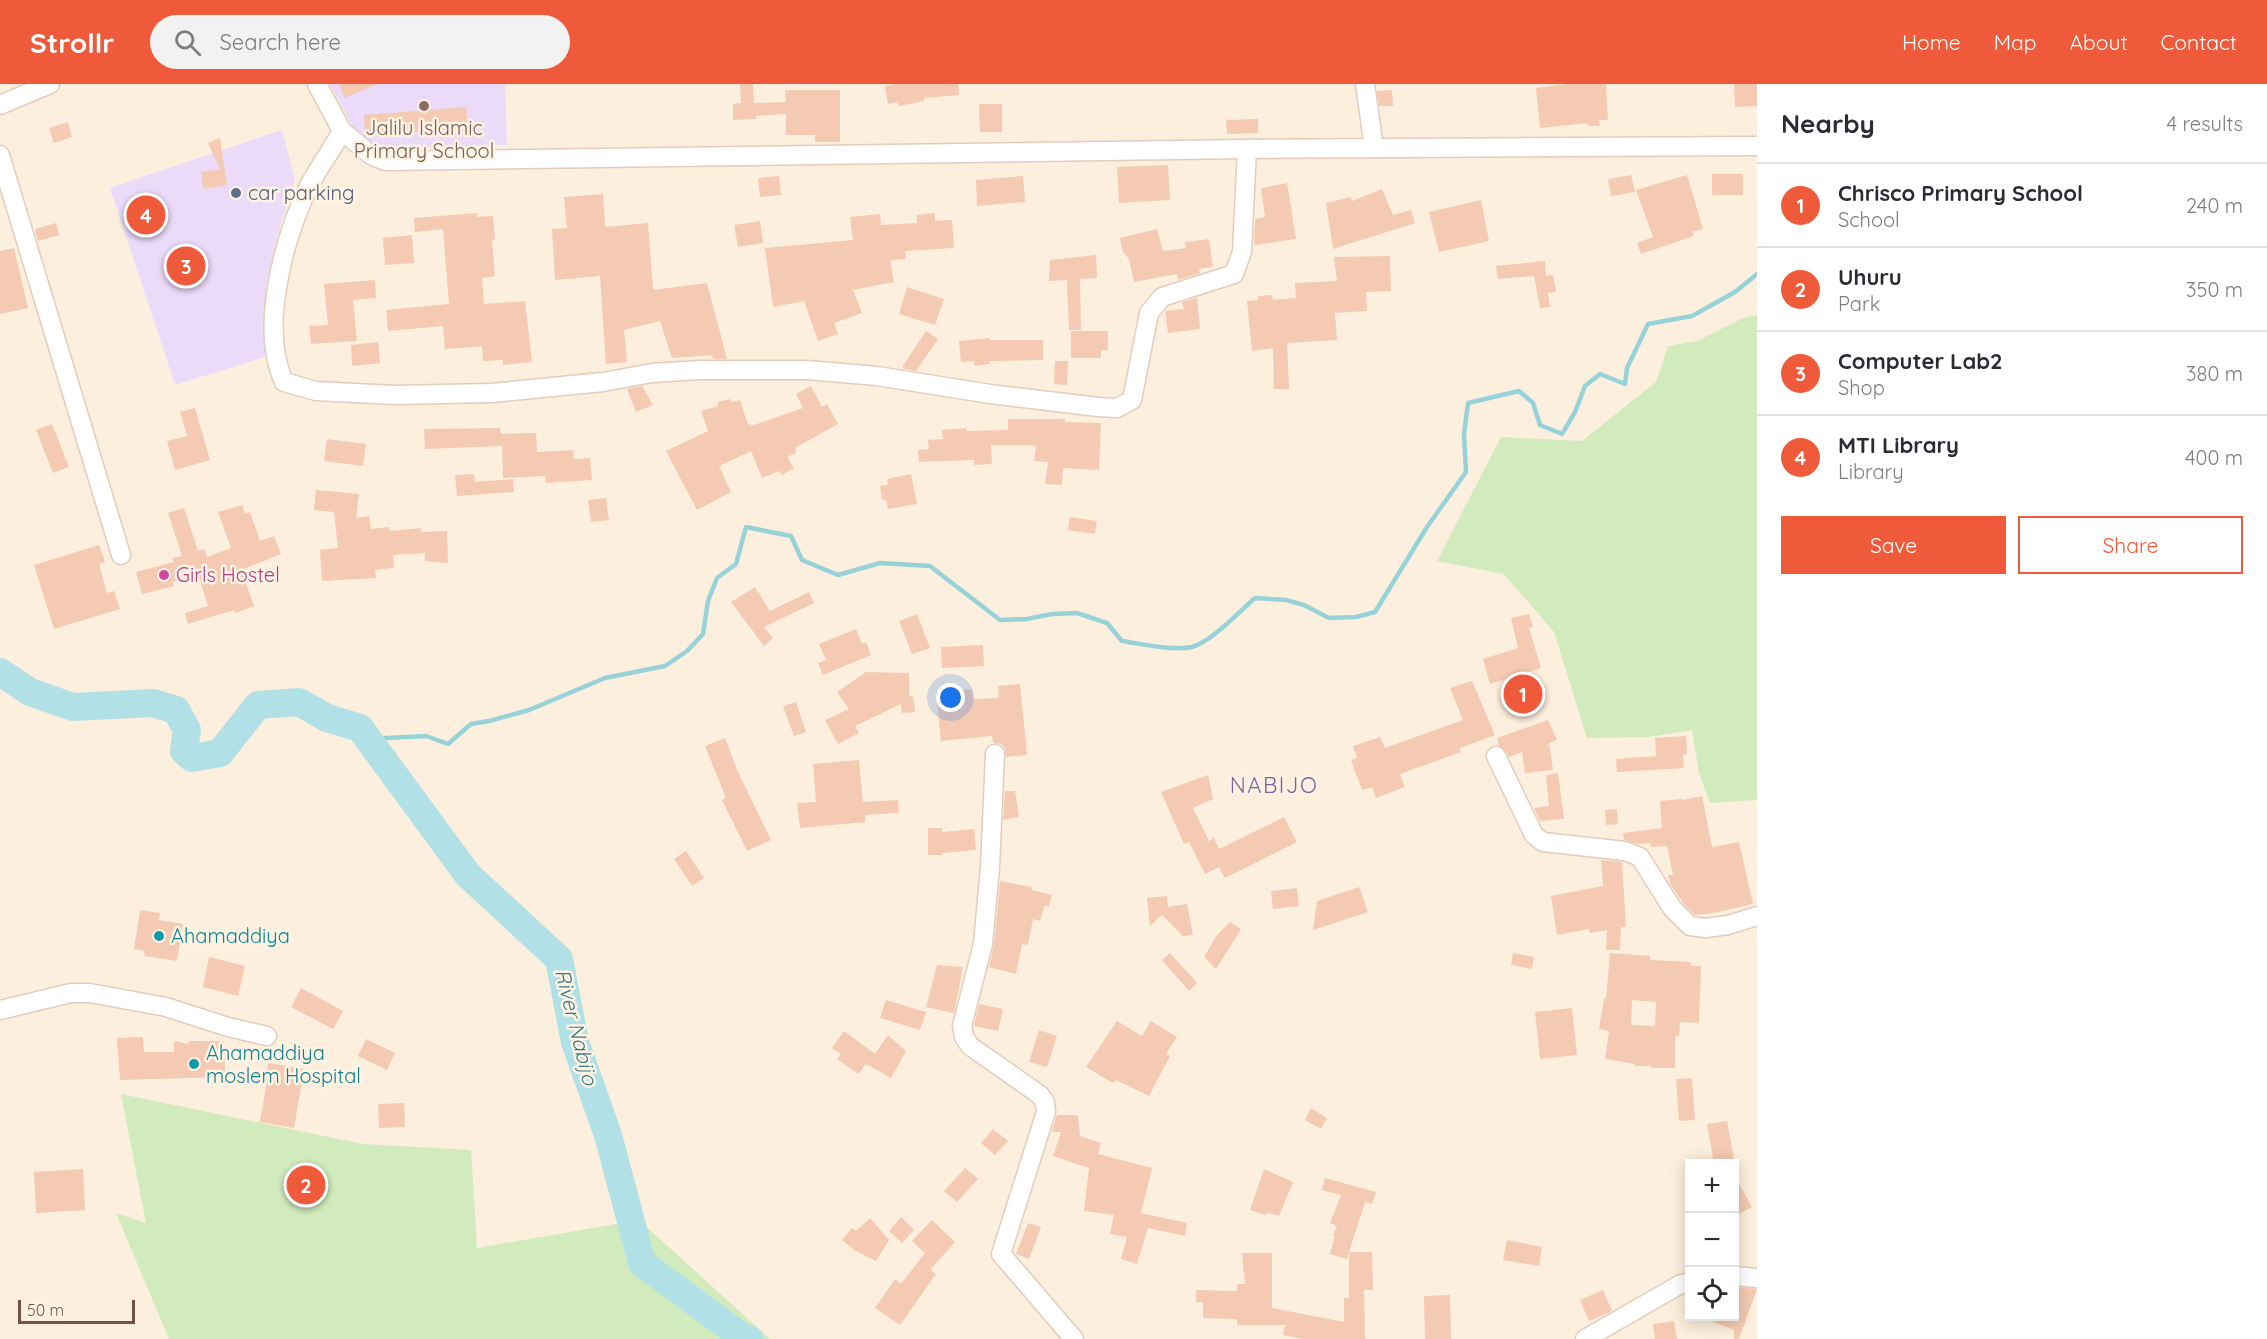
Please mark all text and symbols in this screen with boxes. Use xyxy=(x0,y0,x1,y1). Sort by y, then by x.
search box xyxy=(150,15,570,69)
text: Strollr xyxy=(30,25,114,60)
icon: search xyxy=(171,26,204,59)
text: Search here xyxy=(219,28,341,56)
text: Home xyxy=(1902,29,1961,55)
text: Map xyxy=(1994,29,2037,55)
text: About xyxy=(2070,29,2128,55)
text: Contact xyxy=(2161,29,2237,55)
marker: Jalilu Islamic Primary School xyxy=(417,99,431,113)
text: Nearby xyxy=(1781,107,1875,140)
text: 4 results xyxy=(2167,111,2243,136)
place label: Jalilu Islamic Primary School xyxy=(354,115,494,163)
text: Chrisco Primary School xyxy=(1838,179,2083,207)
place label: car parking xyxy=(248,180,355,205)
marker: car parking xyxy=(229,186,243,200)
pin: 4 xyxy=(126,192,166,238)
text: 1 xyxy=(1797,193,1804,218)
text: 240 m xyxy=(2186,193,2243,218)
text: School xyxy=(1838,207,1900,232)
pin: 3 xyxy=(166,244,206,288)
text: Uhuru xyxy=(1838,263,1902,291)
text: 2 xyxy=(1795,277,1806,302)
text: 350 m xyxy=(2186,277,2243,302)
text: Park xyxy=(1838,291,1880,316)
text: Computer Lab2 xyxy=(1838,347,2003,375)
text: 3 xyxy=(1795,361,1806,386)
text: 380 m xyxy=(2186,361,2243,386)
text: Shop xyxy=(1838,375,1885,400)
text: MTI Library xyxy=(1838,431,1959,459)
text: 4 xyxy=(1795,445,1806,470)
text: 400 m xyxy=(2185,445,2243,470)
text: Library xyxy=(1838,459,1904,484)
button: Save xyxy=(1781,516,2006,574)
button: Share xyxy=(2018,516,2243,574)
place label: Girls Hostel xyxy=(176,562,280,587)
marker: Girls Hostel xyxy=(157,568,171,582)
pin: 1 xyxy=(1504,672,1543,716)
your location xyxy=(936,683,965,712)
district label: NABIJO xyxy=(1230,771,1318,799)
place label: Ahamaddiya xyxy=(171,923,290,948)
marker: Ahamaddiya xyxy=(152,929,166,943)
water label: River Nabijo xyxy=(550,966,604,1089)
place label: Ahamaddiya moslem Hospital xyxy=(206,1040,361,1088)
marker: Ahamaddiya moslem Hospital xyxy=(187,1057,201,1071)
map controls xyxy=(1685,1159,1739,1321)
button: + xyxy=(1685,1159,1739,1213)
pin: 2 xyxy=(286,1162,326,1208)
button: − xyxy=(1685,1213,1739,1267)
button: locate xyxy=(1685,1267,1739,1321)
scale bar xyxy=(18,1297,135,1324)
text: 50 m xyxy=(27,1300,64,1320)

